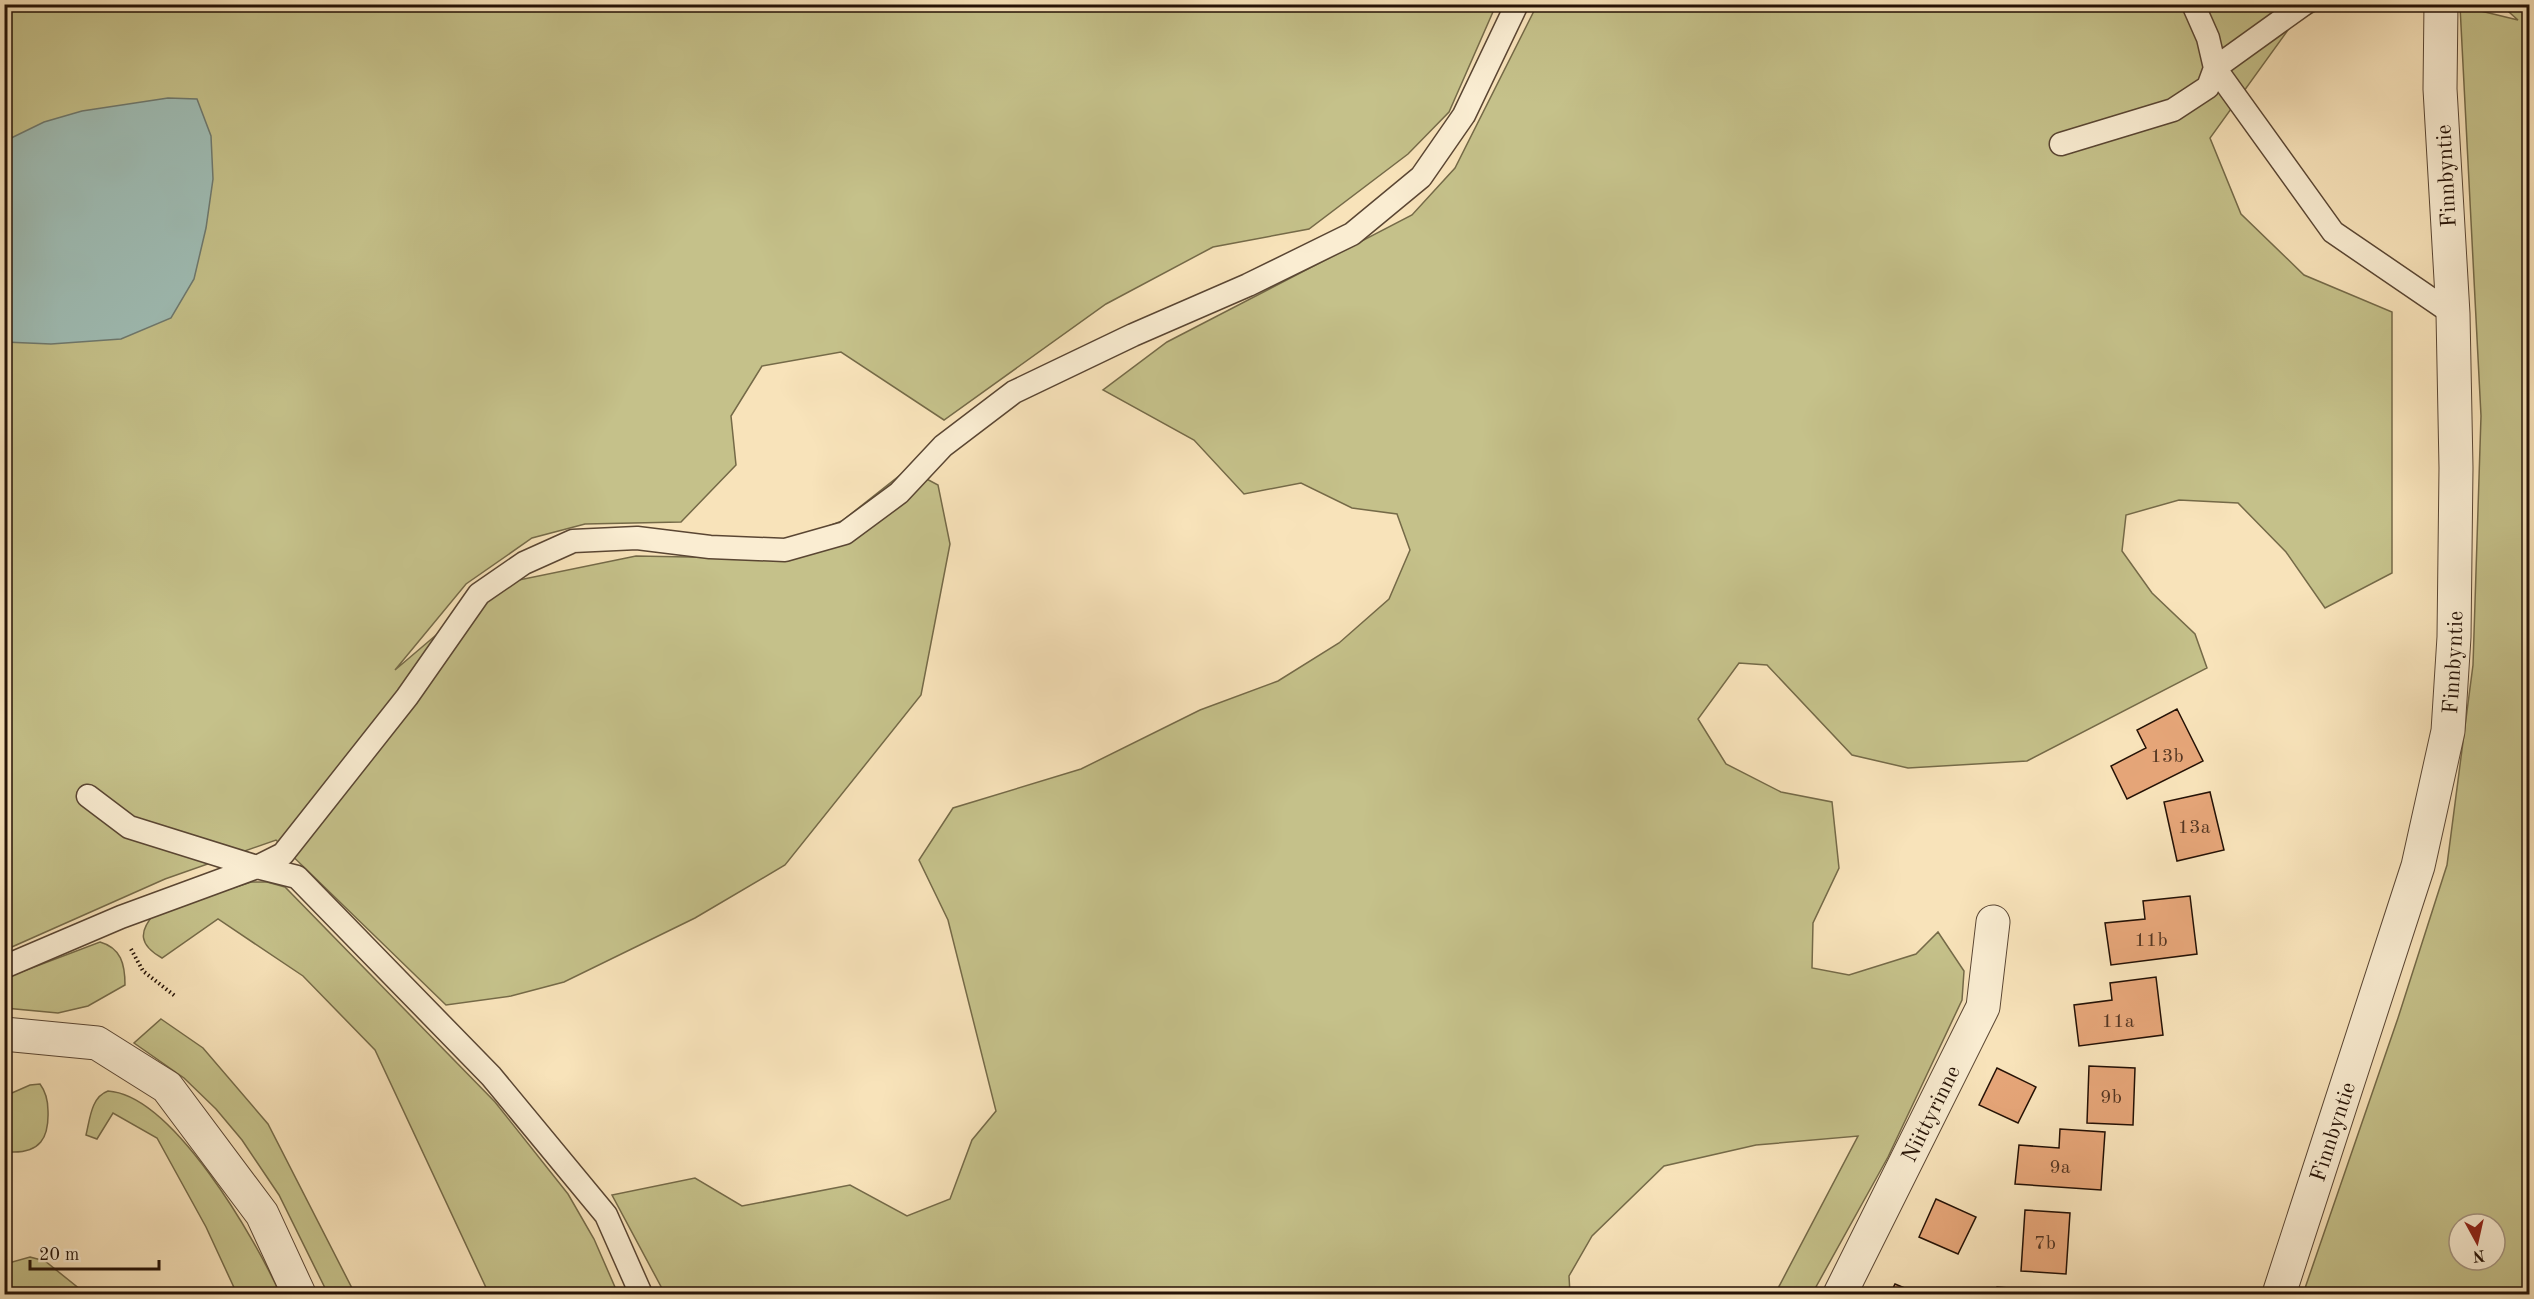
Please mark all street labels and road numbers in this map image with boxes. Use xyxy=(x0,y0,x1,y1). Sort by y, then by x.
street label: Finnbyntie xyxy=(2433,124,2461,228)
street label: Finnbyntie xyxy=(2440,611,2467,715)
street label: Niittyrinne xyxy=(1899,1062,1965,1166)
street label: Finnbyntie xyxy=(2307,1079,2360,1184)

